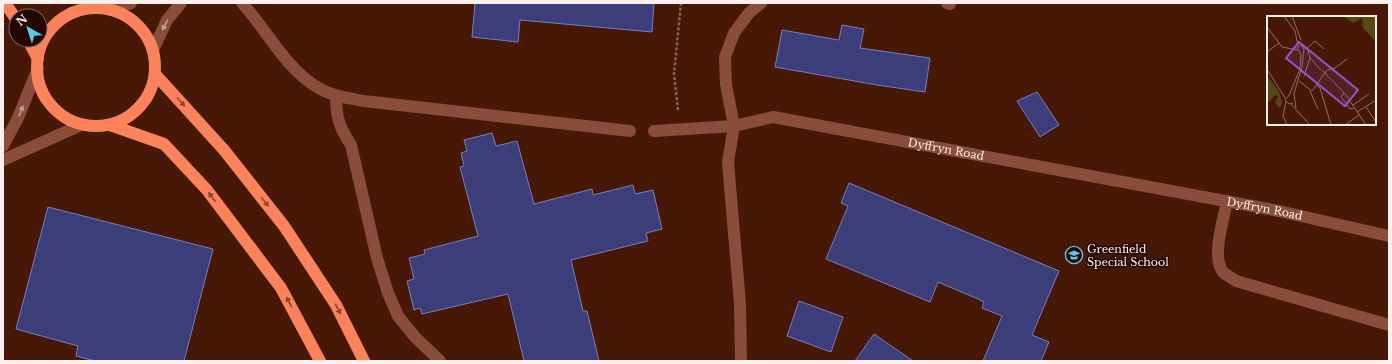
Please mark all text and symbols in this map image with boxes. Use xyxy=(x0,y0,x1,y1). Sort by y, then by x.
north arrow xyxy=(8,8,48,48)
text: N xyxy=(13,11,31,29)
inset map xyxy=(1267,16,1376,125)
one-way arrow xyxy=(162,19,168,31)
one-way arrow xyxy=(176,98,185,107)
one-way arrow xyxy=(18,106,24,117)
street label: Dyffryn Road xyxy=(907,135,986,163)
one-way arrow xyxy=(208,191,217,202)
street label: Dyffryn Road xyxy=(1225,194,1304,223)
one-way arrow xyxy=(261,196,269,207)
place label: Greenfield Special School xyxy=(1087,242,1169,269)
school or university icon: Greenfield Special School xyxy=(1064,245,1084,265)
one-way arrow xyxy=(285,296,292,308)
one-way arrow xyxy=(335,303,341,315)

